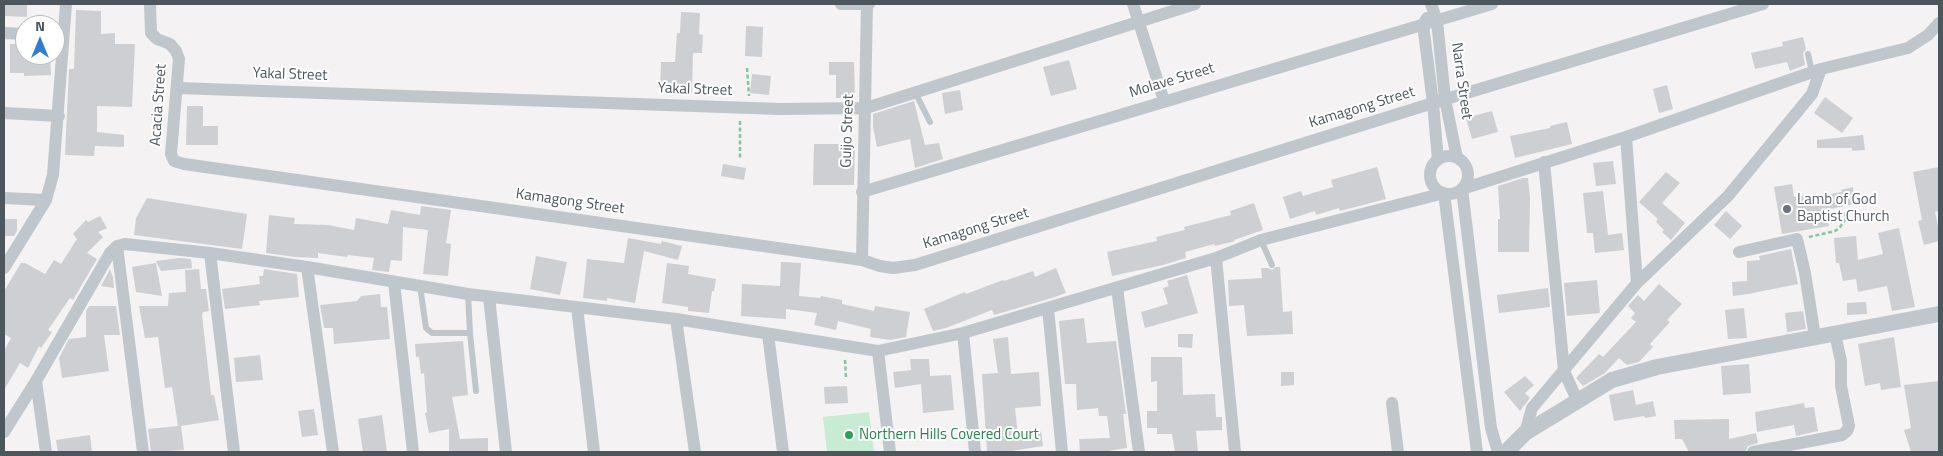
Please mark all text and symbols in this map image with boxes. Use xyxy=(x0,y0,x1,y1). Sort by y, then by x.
north arrow xyxy=(15,15,65,65)
text: N xyxy=(35,15,45,36)
street label: Narra Street xyxy=(1447,41,1475,121)
street label: Molave Street xyxy=(1127,60,1217,102)
street label: Acacia Street xyxy=(147,63,171,147)
street label: Yakal Street xyxy=(252,65,328,85)
street label: Yakal Street xyxy=(657,80,733,100)
street label: Kamagong Street xyxy=(1307,83,1417,133)
street label: Guijo Street xyxy=(838,94,858,168)
street label: Kamagong Street xyxy=(515,185,625,219)
place label: Lamb of God Baptist Church xyxy=(1797,191,1890,226)
marker: Lamb of God Baptist Church xyxy=(1781,203,1793,215)
street label: Kamagong Street xyxy=(921,204,1031,254)
place label: Northern Hills Covered Court xyxy=(859,426,1039,444)
marker: Northern Hills Covered Court xyxy=(843,429,855,441)

